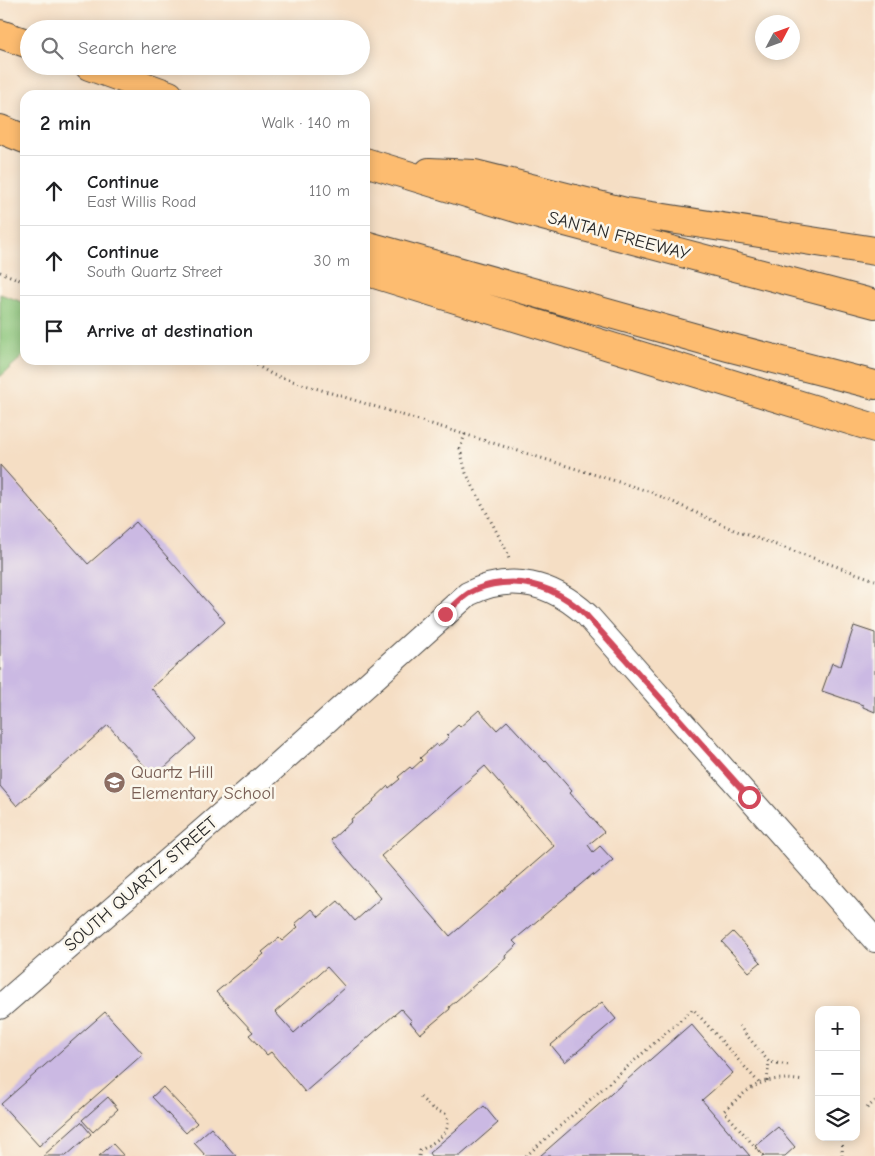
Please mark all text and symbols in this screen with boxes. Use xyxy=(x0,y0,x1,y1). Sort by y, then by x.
north arrow xyxy=(755,15,800,60)
search box xyxy=(20,20,370,75)
icon: search xyxy=(38,34,66,62)
text: Search here xyxy=(78,37,177,59)
text: 2 min xyxy=(40,111,91,135)
text: Walk · 140 m xyxy=(262,114,350,132)
text: Continue xyxy=(87,171,159,193)
icon: ahead xyxy=(40,177,68,205)
text: 110 m xyxy=(309,182,350,200)
text: East Willis Road xyxy=(87,193,196,211)
street label: SANTAN FREEWAY xyxy=(546,207,692,265)
text: Continue xyxy=(87,241,159,263)
icon: ahead xyxy=(40,247,68,275)
text: 30 m xyxy=(314,252,350,270)
text: South Quartz Street xyxy=(87,263,222,281)
icon: arrive xyxy=(40,317,68,345)
text: Arrive at destination xyxy=(87,320,253,342)
route end xyxy=(434,603,457,626)
place label: Quartz Hill Elementary School xyxy=(131,762,275,804)
school or university icon: Quartz Hill Elementary School xyxy=(103,770,127,794)
route start xyxy=(738,786,761,809)
street label: SOUTH QUARTZ STREET xyxy=(60,812,222,956)
map controls xyxy=(815,1006,860,1141)
button: + xyxy=(815,1006,860,1051)
button: − xyxy=(815,1051,860,1096)
button: layers xyxy=(815,1096,860,1141)

